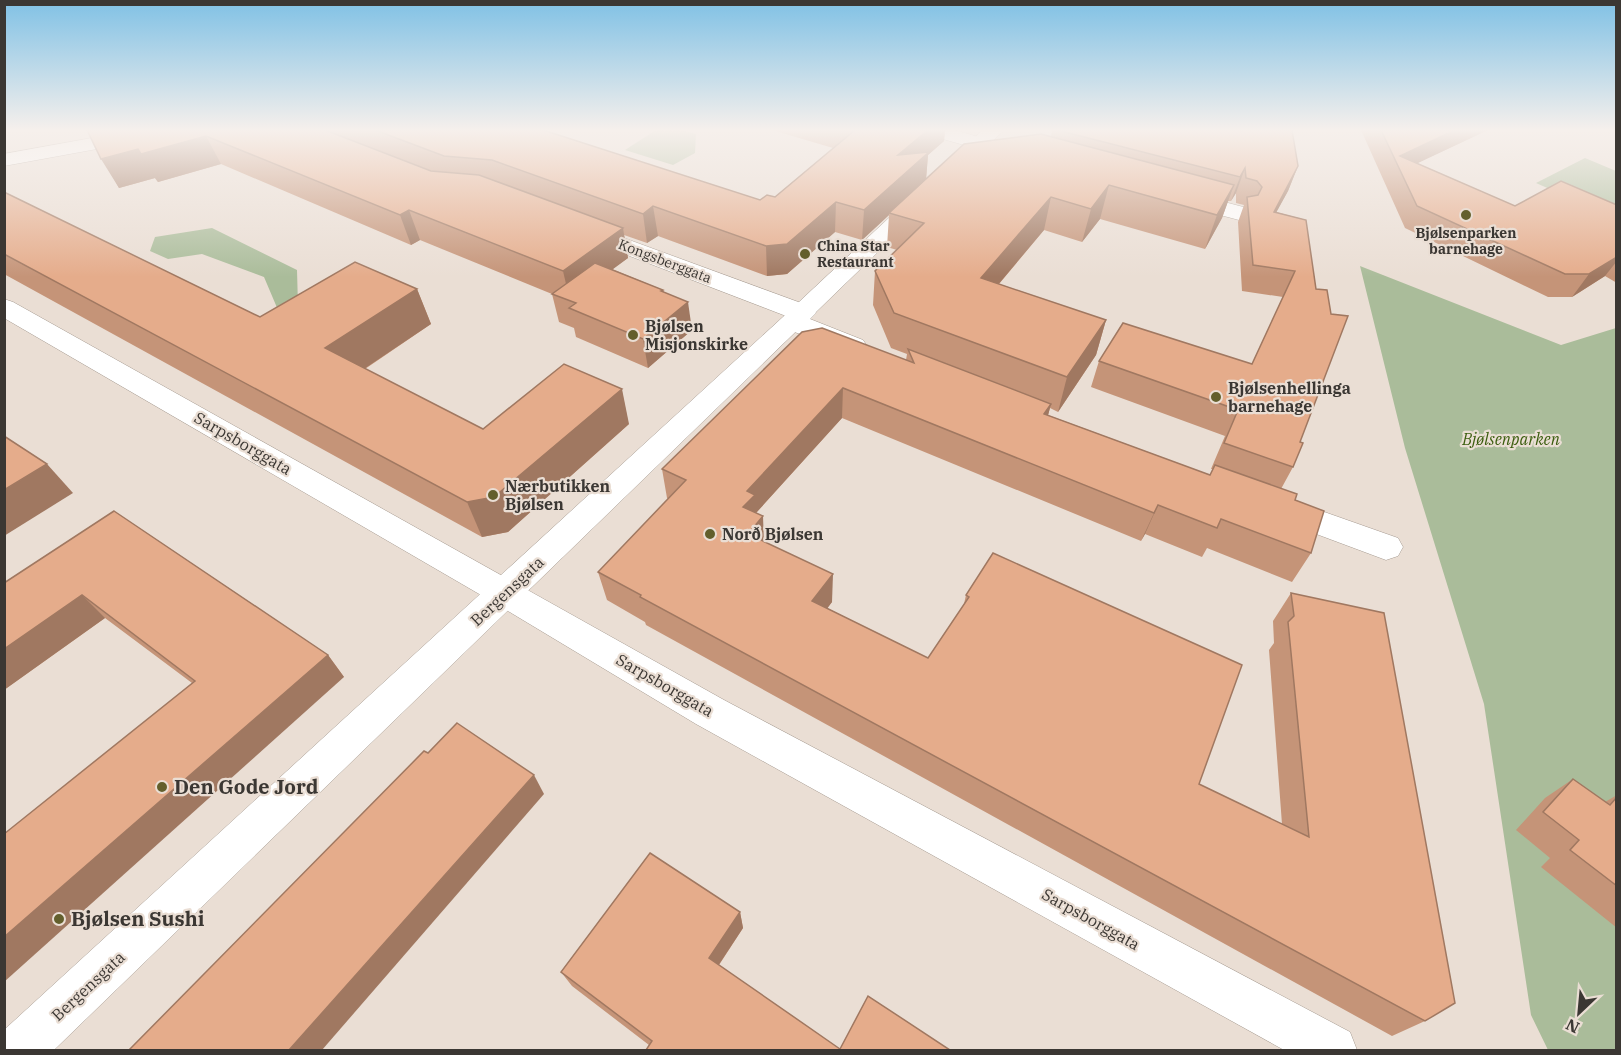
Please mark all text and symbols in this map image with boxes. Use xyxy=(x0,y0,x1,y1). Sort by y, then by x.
marker: Bjølsenparken barnehage xyxy=(1459,208,1473,222)
place label: Bjølsenparken barnehage xyxy=(1416,224,1516,258)
street label: Kongsberggata xyxy=(616,235,714,287)
place label: China Star Restaurant xyxy=(817,237,894,271)
marker: China Star Restaurant xyxy=(798,247,812,261)
place label: Bjølsen Misjonskirke xyxy=(645,316,748,354)
marker: Bjølsen Misjonskirke xyxy=(626,328,640,342)
place label: Bjølsenhellinga barnehage xyxy=(1228,378,1351,416)
marker: Bjølsenhellinga barnehage xyxy=(1209,390,1223,404)
street label: Sarpsborggata xyxy=(191,407,295,479)
park label: Bjølsenparken xyxy=(1461,429,1560,449)
place label: Nærbutikken Bjølsen xyxy=(505,476,611,514)
marker: Nærbutikken Bjølsen xyxy=(486,488,500,502)
place label: Norð Bjølsen xyxy=(722,524,824,544)
marker: Norð Bjølsen xyxy=(703,527,717,541)
street label: Bergensgata xyxy=(466,552,548,630)
street label: Sarpsborggata xyxy=(613,649,717,721)
place label: Den Gode Jord xyxy=(174,773,319,800)
marker: Den Gode Jord xyxy=(155,780,169,794)
street label: Sarpsborggata xyxy=(1038,884,1144,954)
place label: Bjølsen Sushi xyxy=(71,905,205,932)
marker: Bjølsen Sushi xyxy=(52,912,66,926)
street label: Bergensgata xyxy=(47,947,129,1025)
north arrow xyxy=(1549,983,1609,1043)
text: N xyxy=(1562,1015,1582,1038)

